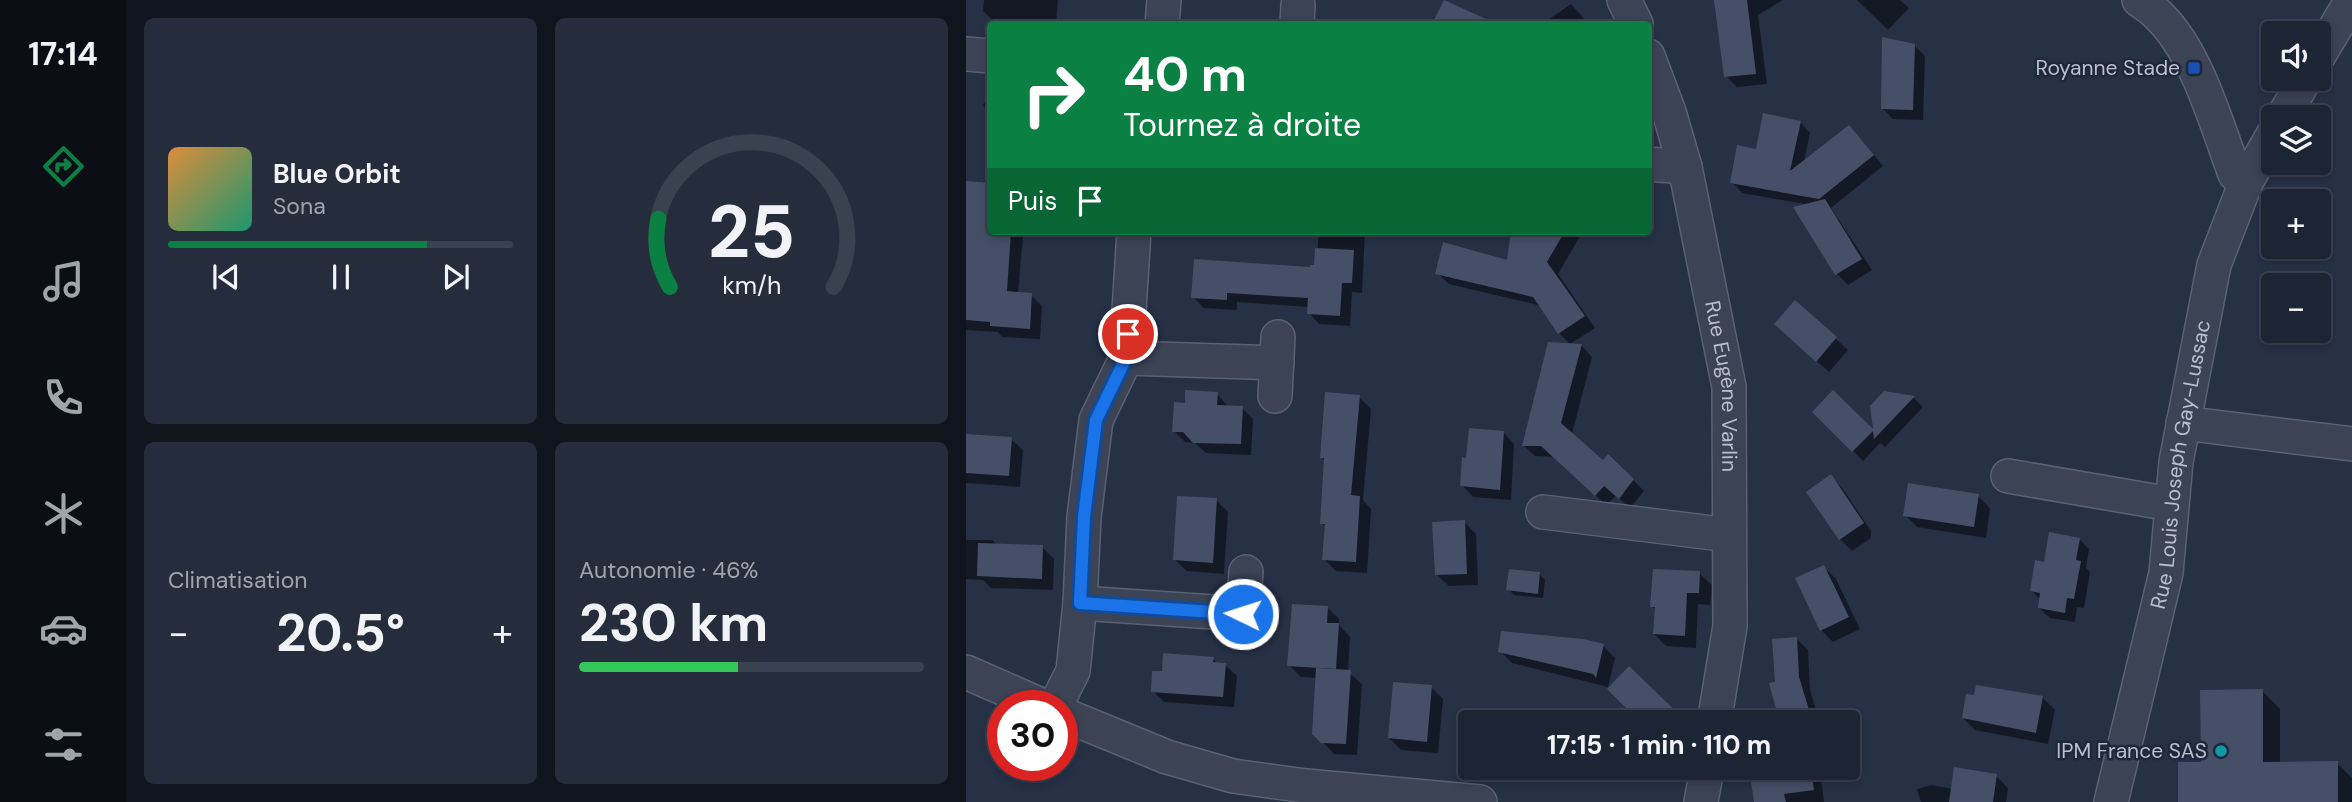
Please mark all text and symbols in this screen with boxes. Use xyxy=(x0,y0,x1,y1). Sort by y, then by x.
map controls xyxy=(2261,21,2331,343)
button: sound xyxy=(2261,21,2331,91)
text: 17:14 xyxy=(28,33,98,75)
text: 40 m xyxy=(1123,42,1247,106)
icon: right xyxy=(1008,49,1099,140)
place label: Royanne Stade xyxy=(2036,54,2180,82)
marker: Royanne Stade xyxy=(2186,60,2202,76)
text: Tournez à droite xyxy=(1123,104,1361,146)
button: layers xyxy=(2261,105,2331,175)
icon: directions xyxy=(39,142,88,191)
text: Blue Orbit xyxy=(273,157,401,191)
icon: arrive xyxy=(1071,182,1109,220)
text: Puis xyxy=(1008,184,1057,218)
text: 25 xyxy=(708,186,795,281)
button: + xyxy=(2261,189,2331,259)
text: Sona xyxy=(273,191,326,221)
icon: music xyxy=(39,257,88,306)
icon: previous xyxy=(207,258,245,296)
icon: pause xyxy=(322,258,360,296)
icon: next xyxy=(437,258,475,296)
text: km/h xyxy=(722,269,781,302)
button: − xyxy=(2261,273,2331,343)
street label: Rue Eugène Varlin xyxy=(1698,298,1743,472)
pin xyxy=(1098,304,1158,364)
icon: arrive xyxy=(1109,315,1147,353)
street label: Rue Louis Joseph Gay-Lussac xyxy=(2144,318,2217,612)
icon: phone xyxy=(39,373,88,422)
icon: climate xyxy=(39,489,88,538)
text: Autonomie · 46% xyxy=(579,555,758,585)
text: Climatisation xyxy=(168,565,307,595)
position arrow xyxy=(1206,577,1280,651)
text: 230 km xyxy=(579,589,768,657)
text: 20.5° xyxy=(276,599,405,667)
icon: car xyxy=(39,604,88,653)
text: − xyxy=(168,608,189,658)
text: + xyxy=(492,608,513,658)
speed limit sign: 30 xyxy=(987,690,1078,781)
icon: filters xyxy=(39,720,88,769)
text: 17:15 · 1 min · 110 m xyxy=(1547,728,1771,762)
place label: IPM France SAS xyxy=(2056,737,2207,765)
marker: IPM France SAS xyxy=(2213,743,2229,759)

